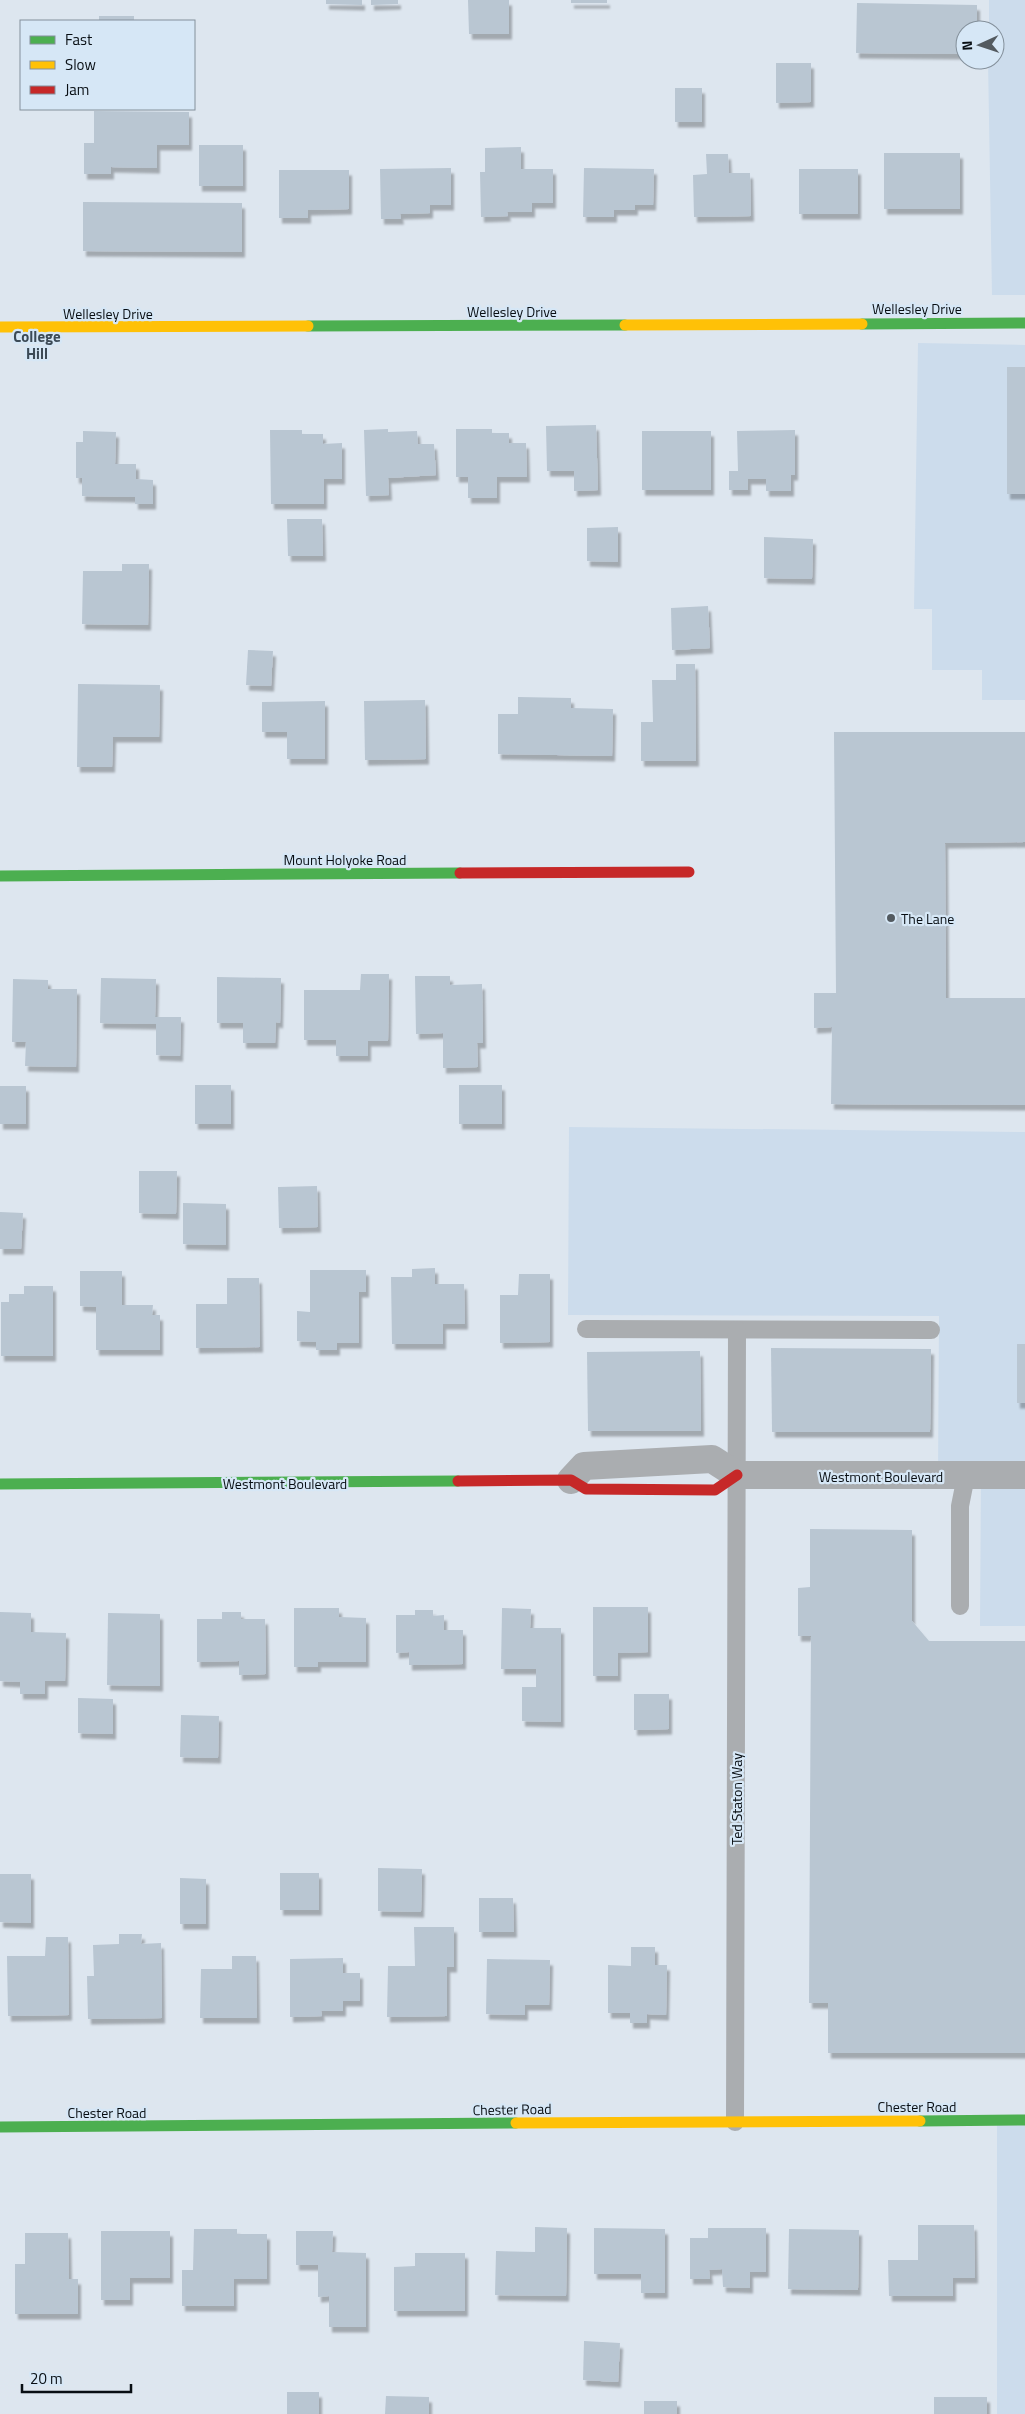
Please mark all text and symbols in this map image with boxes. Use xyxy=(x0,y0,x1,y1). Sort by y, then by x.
legend xyxy=(20,20,195,110)
north arrow xyxy=(955,20,1005,70)
text: Fast xyxy=(65,28,93,51)
text: N xyxy=(956,40,977,51)
text: Slow xyxy=(65,53,96,76)
text: Jam xyxy=(65,78,89,101)
street label: Wellesley Drive xyxy=(872,298,962,319)
street label: Wellesley Drive xyxy=(467,301,557,322)
street label: Wellesley Drive xyxy=(63,303,153,324)
district label: College Hill xyxy=(13,325,61,365)
street label: Mount Holyoke Road xyxy=(283,849,407,870)
place label: The Lane xyxy=(901,908,954,929)
marker: The Lane xyxy=(885,912,897,924)
street label: Westmont Boulevard xyxy=(819,1466,943,1487)
street label: Westmont Boulevard xyxy=(223,1473,347,1494)
street label: Ted Staton Way xyxy=(726,1753,747,1845)
street label: Chester Road xyxy=(878,2096,956,2117)
street label: Chester Road xyxy=(472,2098,552,2120)
street label: Chester Road xyxy=(68,2102,146,2123)
scale bar xyxy=(22,2362,131,2394)
text: 20 m xyxy=(30,2367,63,2390)

